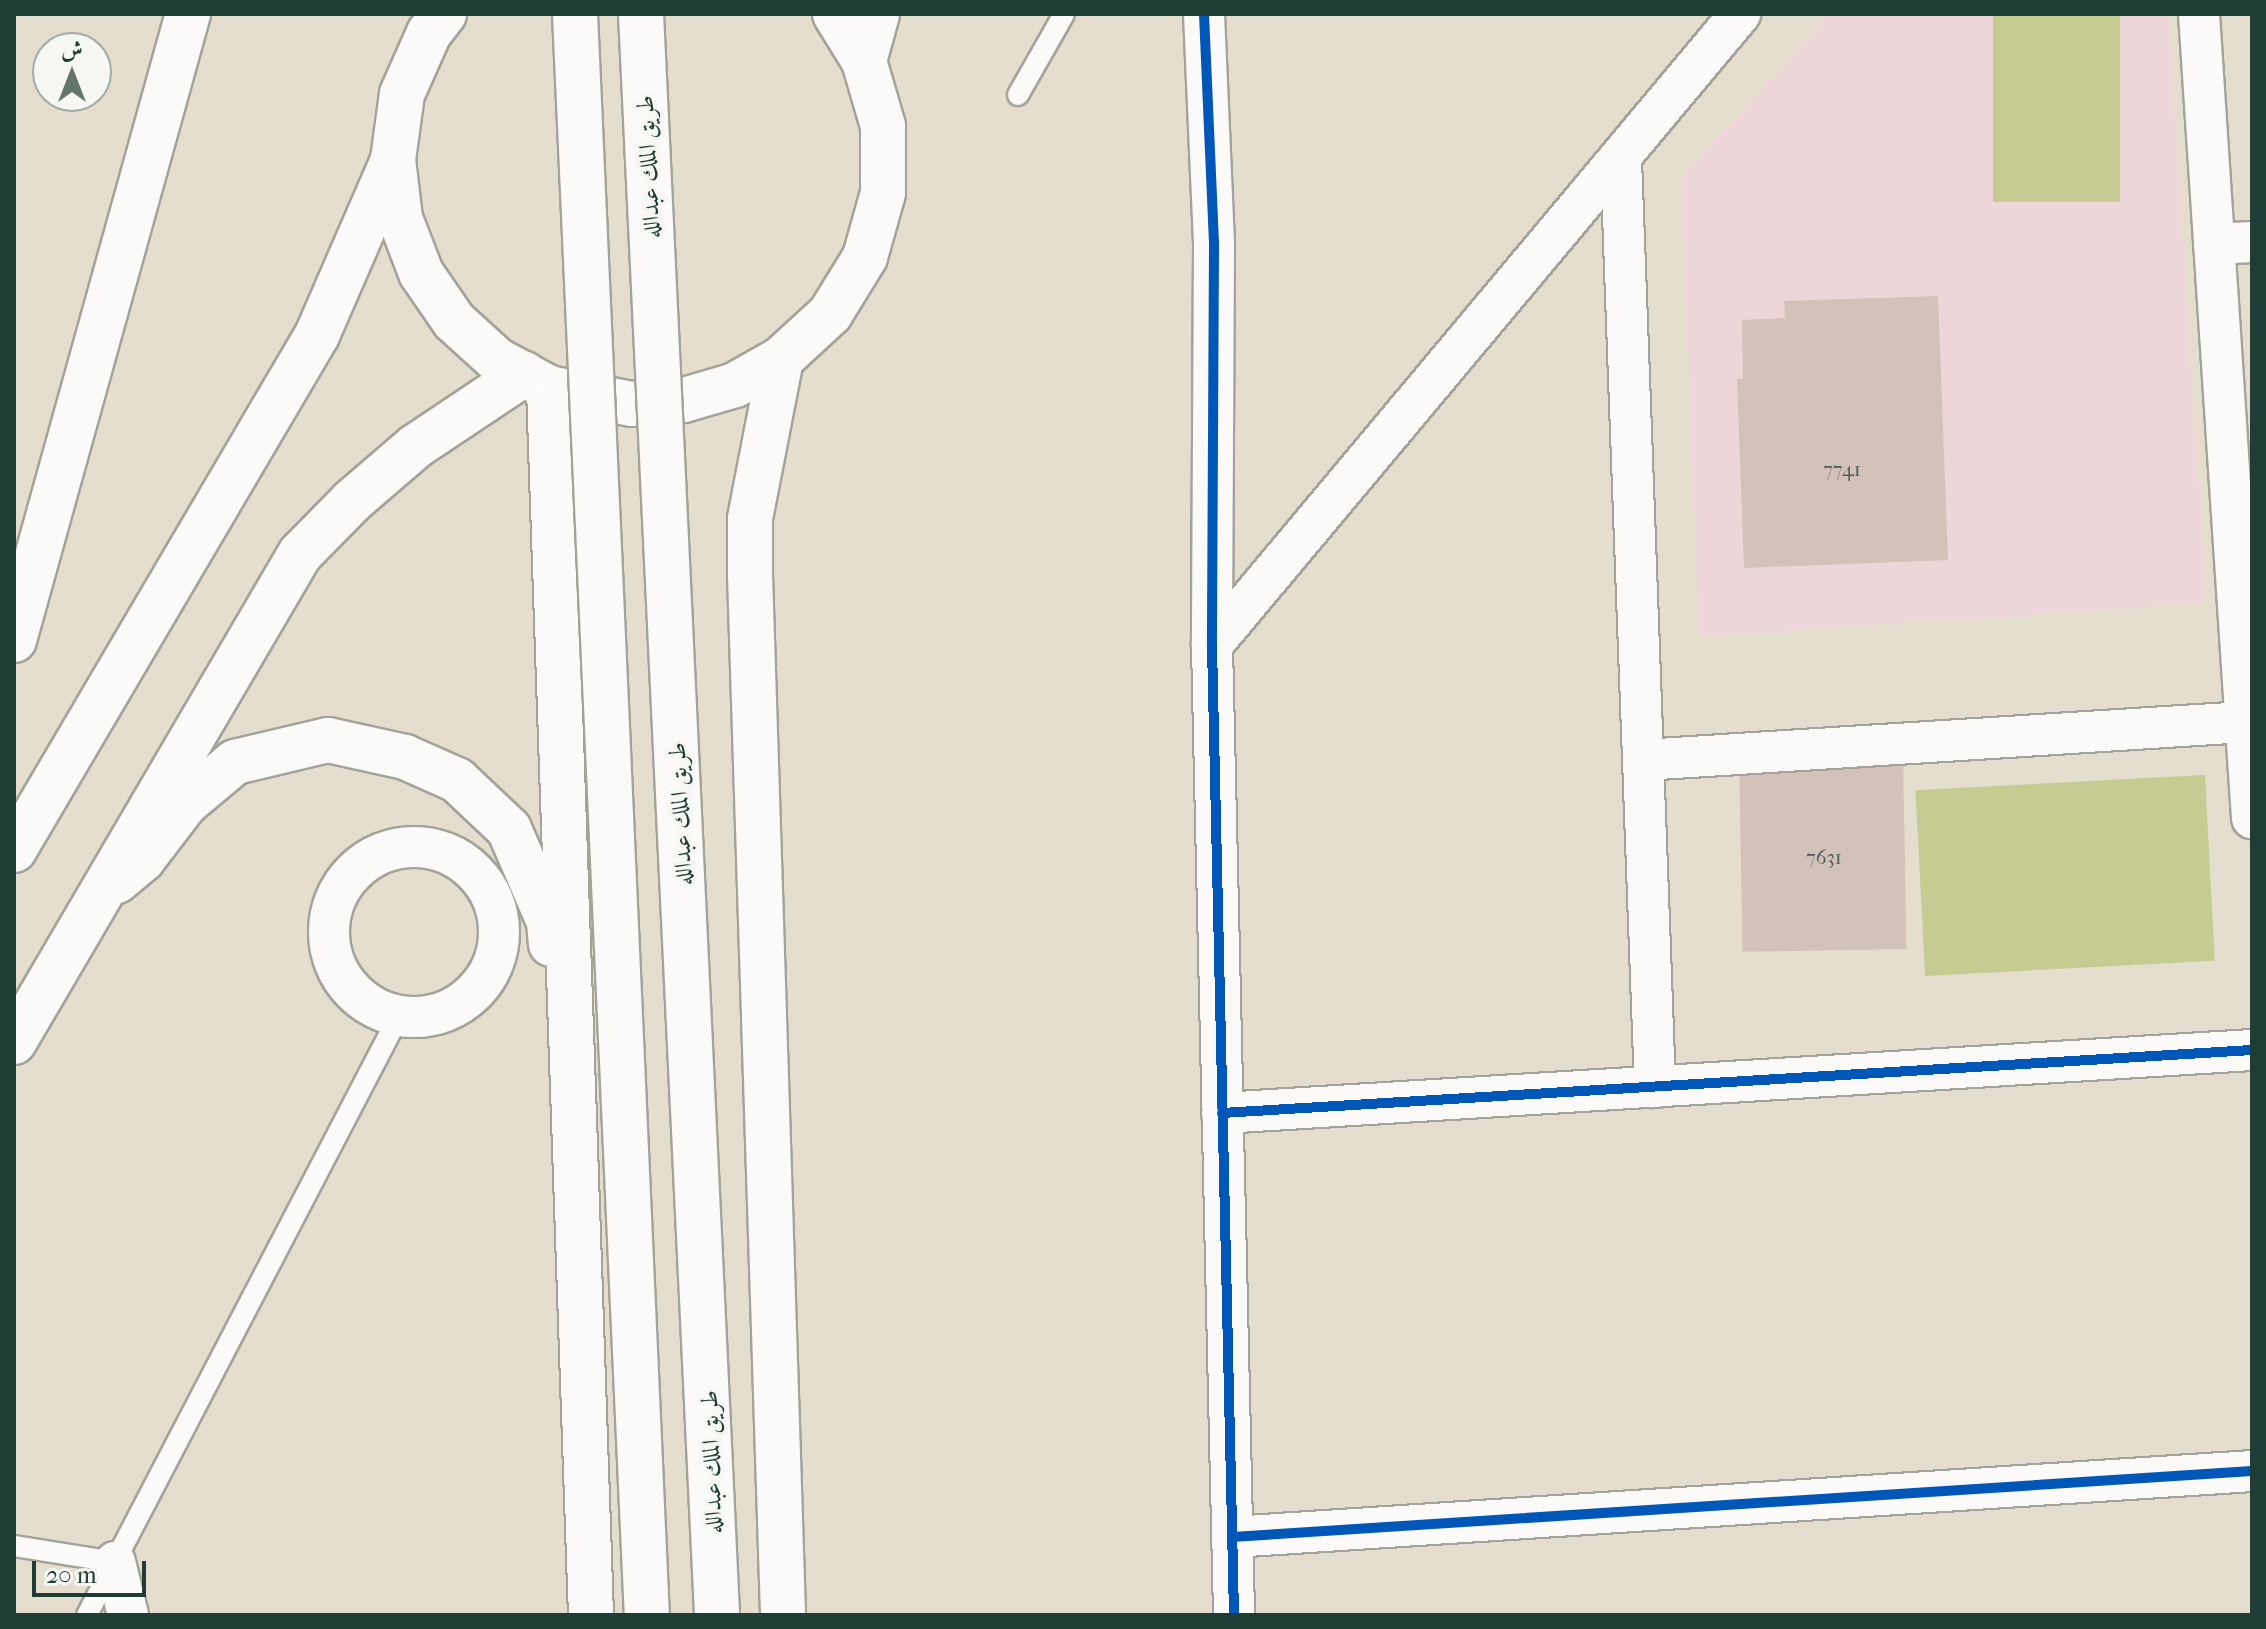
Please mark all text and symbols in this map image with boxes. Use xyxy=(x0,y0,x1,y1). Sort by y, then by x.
north arrow xyxy=(32,32,112,112)
text: ش xyxy=(61,37,83,63)
street label: طريق الملك عبدالله xyxy=(631,95,667,239)
house number: 7741 xyxy=(1823,457,1861,481)
street label: طريق الملك عبدالله xyxy=(663,742,699,886)
house number: 7631 xyxy=(1806,845,1842,869)
street label: طريق الملك عبدالله xyxy=(695,1390,729,1534)
scale bar xyxy=(36,1545,150,1595)
text: 20 m xyxy=(46,1561,97,1589)

